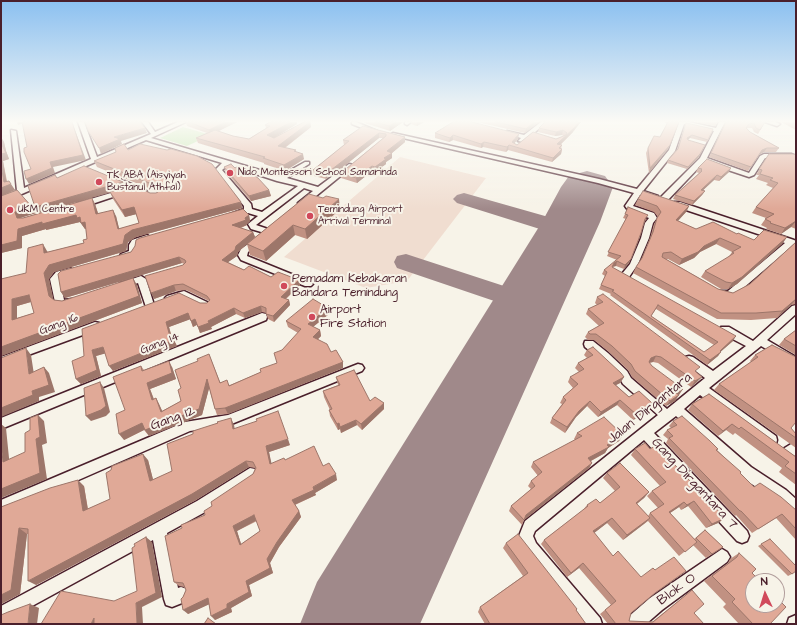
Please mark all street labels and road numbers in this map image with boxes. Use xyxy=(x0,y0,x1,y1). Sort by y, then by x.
street label: Gang 16 xyxy=(38,311,80,339)
street label: Gang 14 xyxy=(138,330,182,358)
street label: Jalan Dirgantara xyxy=(604,370,696,448)
street label: Gang 12 xyxy=(148,403,198,435)
street label: Gang Dirgantara 7 xyxy=(647,435,741,533)
street label: Blok O xyxy=(654,570,700,610)

